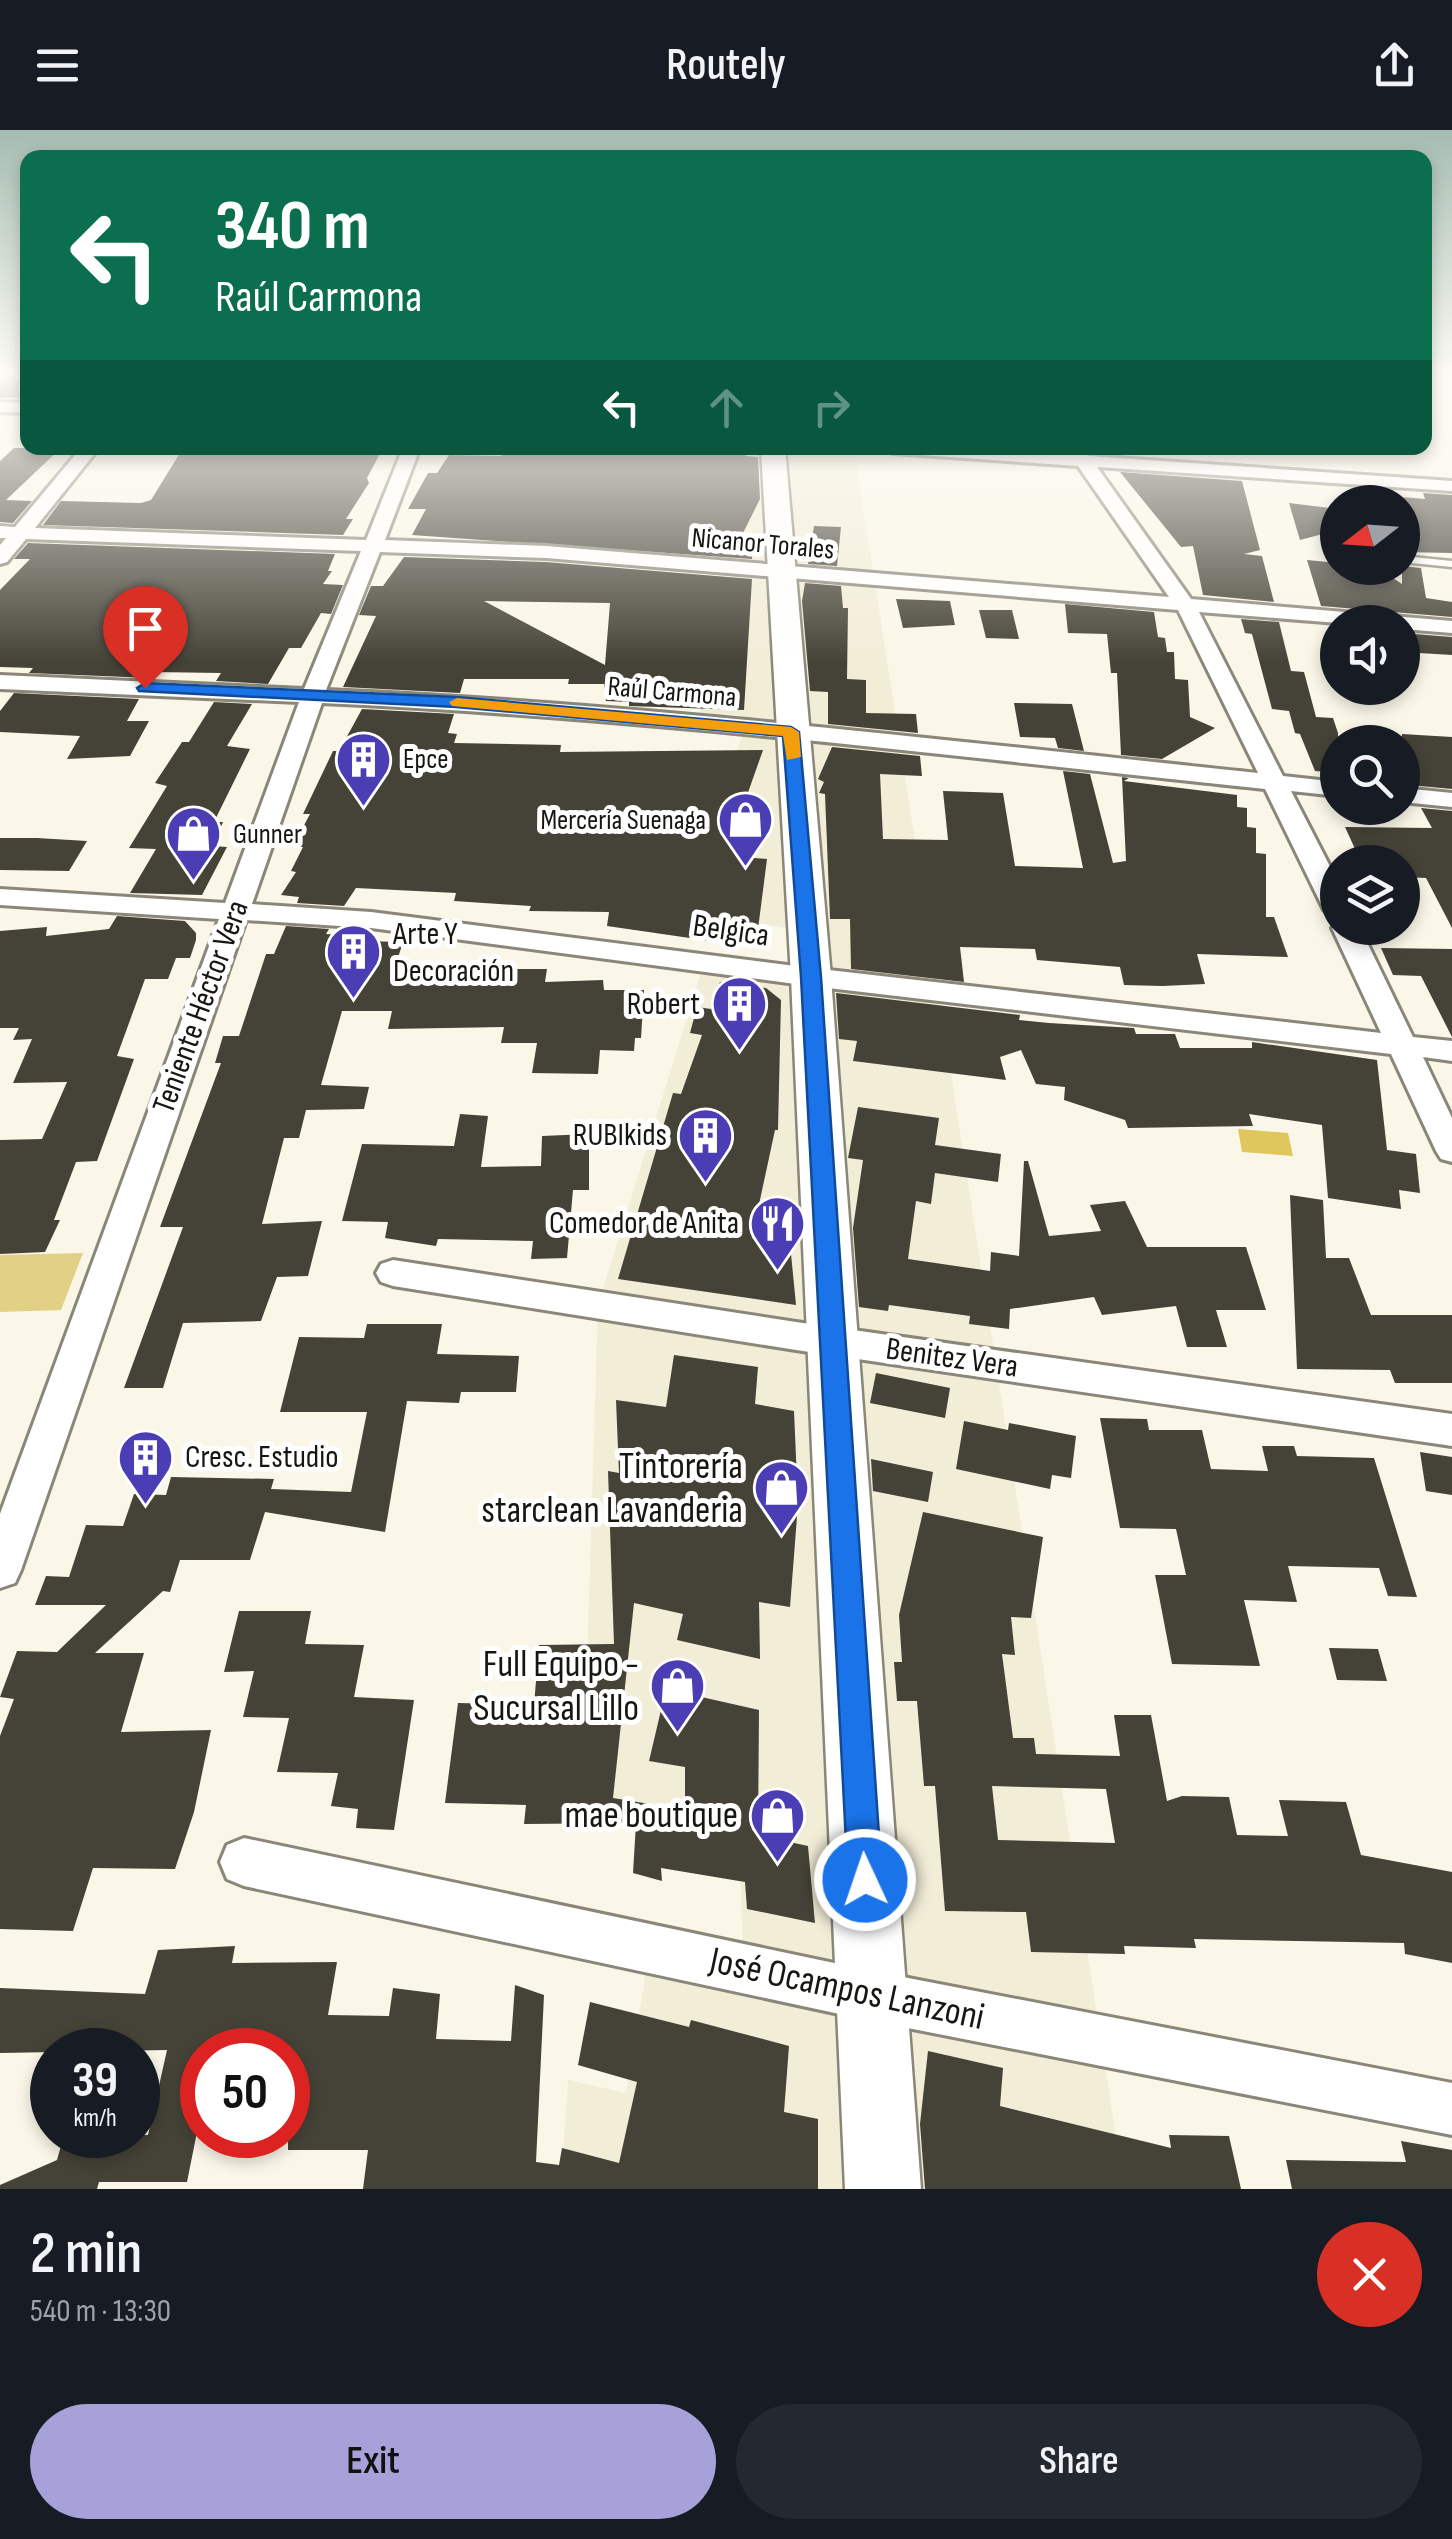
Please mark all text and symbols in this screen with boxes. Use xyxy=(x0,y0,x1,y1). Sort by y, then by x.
icon: menu xyxy=(30,38,85,93)
text: Routely xyxy=(666,38,786,93)
icon: share xyxy=(1367,38,1422,93)
text: 340 m xyxy=(215,185,370,269)
icon: left xyxy=(50,190,180,320)
text: Raúl Carmona xyxy=(215,270,422,325)
icon: left xyxy=(594,380,649,435)
icon: ahead xyxy=(699,380,754,435)
icon: right xyxy=(804,380,859,435)
north arrow xyxy=(1320,485,1420,585)
map controls xyxy=(1320,485,1420,945)
street label: Nicanor Torales xyxy=(690,521,836,567)
pin xyxy=(103,586,188,689)
icon: arrive xyxy=(118,601,173,656)
button: sound xyxy=(1320,605,1420,705)
street label: Raúl Carmona xyxy=(606,670,738,714)
button: search xyxy=(1320,725,1420,825)
building icon: Epce xyxy=(334,729,394,808)
place label: Epce xyxy=(403,743,448,776)
shop icon: Mercería Suenaga xyxy=(715,790,775,869)
shop icon: Gunner xyxy=(164,804,224,883)
place label: Mercería Suenaga xyxy=(540,804,706,837)
place label: Gunner xyxy=(233,818,302,851)
button: layers xyxy=(1320,845,1420,945)
street label: Teniente Héctor Vera xyxy=(144,895,258,1119)
street label: Belgica xyxy=(690,906,772,956)
place label: Arte Y Decoración xyxy=(392,915,514,991)
building icon: Arte Y Decoración xyxy=(324,922,384,1001)
building icon: Robert xyxy=(709,974,769,1053)
place label: Robert xyxy=(627,985,700,1024)
building icon: RUBIkids xyxy=(676,1105,736,1184)
place label: RUBIkids xyxy=(573,1116,667,1155)
restaurant icon: Comedor de Anita xyxy=(748,1193,808,1272)
place label: Comedor de Anita xyxy=(549,1204,739,1243)
street label: Benitez Vera xyxy=(883,1329,1021,1387)
building icon: Cresc. Estudio xyxy=(116,1427,176,1506)
place label: Cresc. Estudio xyxy=(185,1438,338,1477)
place label: Tintorería starclean Lavanderia xyxy=(481,1444,743,1533)
shop icon: Tintorería starclean Lavanderia xyxy=(752,1458,812,1537)
place label: Full Equipo - Sucursal Lillo xyxy=(473,1642,639,1731)
shop icon: Full Equipo - Sucursal Lillo xyxy=(648,1656,708,1735)
shop icon: mae boutique xyxy=(747,1785,807,1864)
place label: mae boutique xyxy=(565,1793,738,1838)
position arrow xyxy=(813,1828,917,1932)
street label: José Ocampos Lanzoni xyxy=(705,1938,988,2040)
speed limit sign: 50 xyxy=(180,2028,310,2158)
text: 39 xyxy=(72,2051,118,2111)
text: km/h xyxy=(73,2103,117,2134)
text: 2 min xyxy=(30,2218,142,2290)
button: close xyxy=(1317,2222,1422,2327)
text: 540 m · 13:30 xyxy=(30,2292,171,2331)
button: Exit xyxy=(30,2404,716,2519)
button: Share xyxy=(736,2404,1422,2519)

